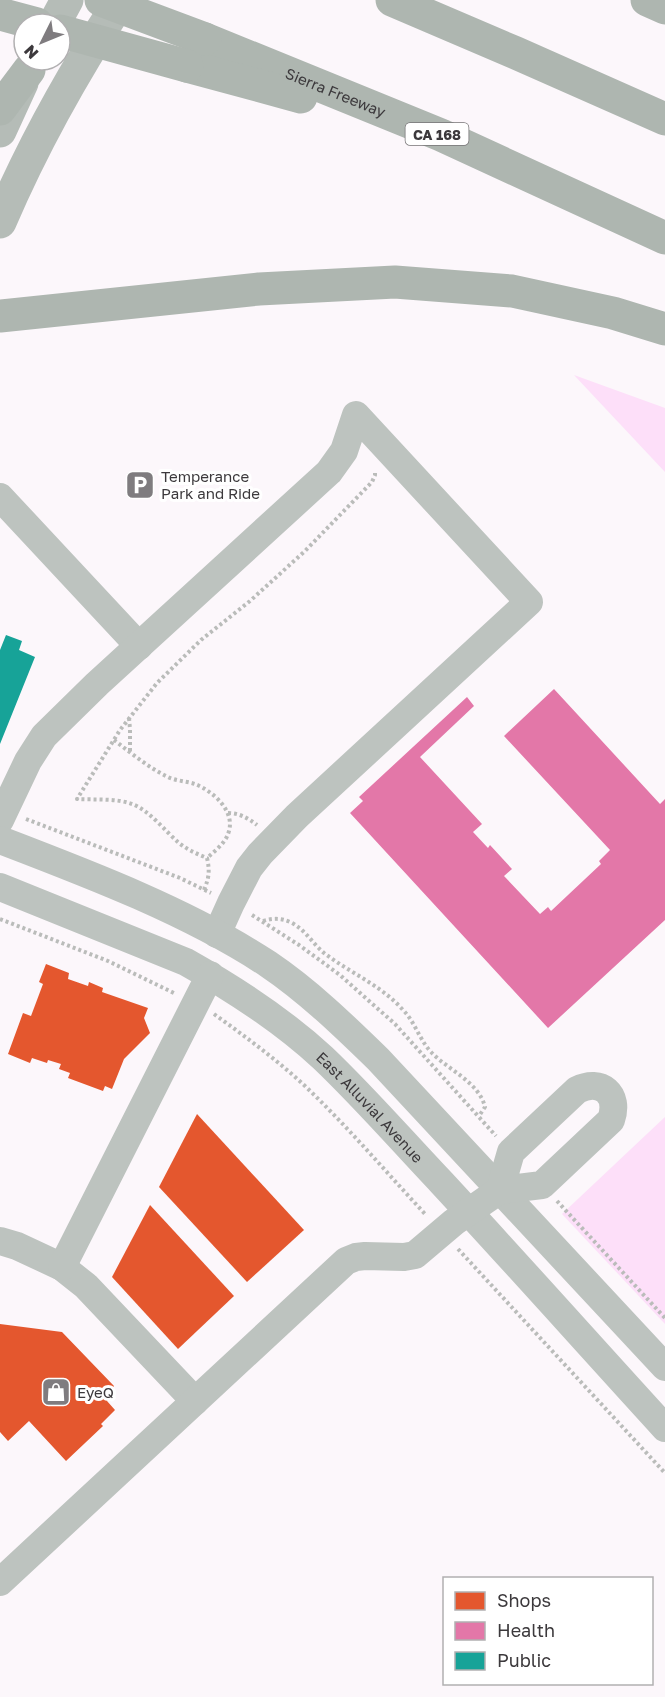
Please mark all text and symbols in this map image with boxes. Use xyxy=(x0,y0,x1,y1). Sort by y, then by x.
north arrow xyxy=(12,12,72,72)
text: N xyxy=(20,41,42,64)
street label: Sierra Freeway xyxy=(283,64,389,121)
road number: CA 168 xyxy=(406,123,468,145)
place label: Temperance Park and Ride xyxy=(161,467,260,502)
parking icon: Temperance Park and Ride xyxy=(124,469,156,501)
street label: East Alluvial Avenue xyxy=(313,1048,427,1166)
shop icon: EyeQ xyxy=(40,1376,72,1408)
place label: EyeQ xyxy=(77,1383,114,1401)
legend xyxy=(443,1577,653,1685)
text: Shops xyxy=(497,1589,551,1611)
text: Health xyxy=(497,1619,555,1641)
text: Public xyxy=(497,1649,551,1671)

